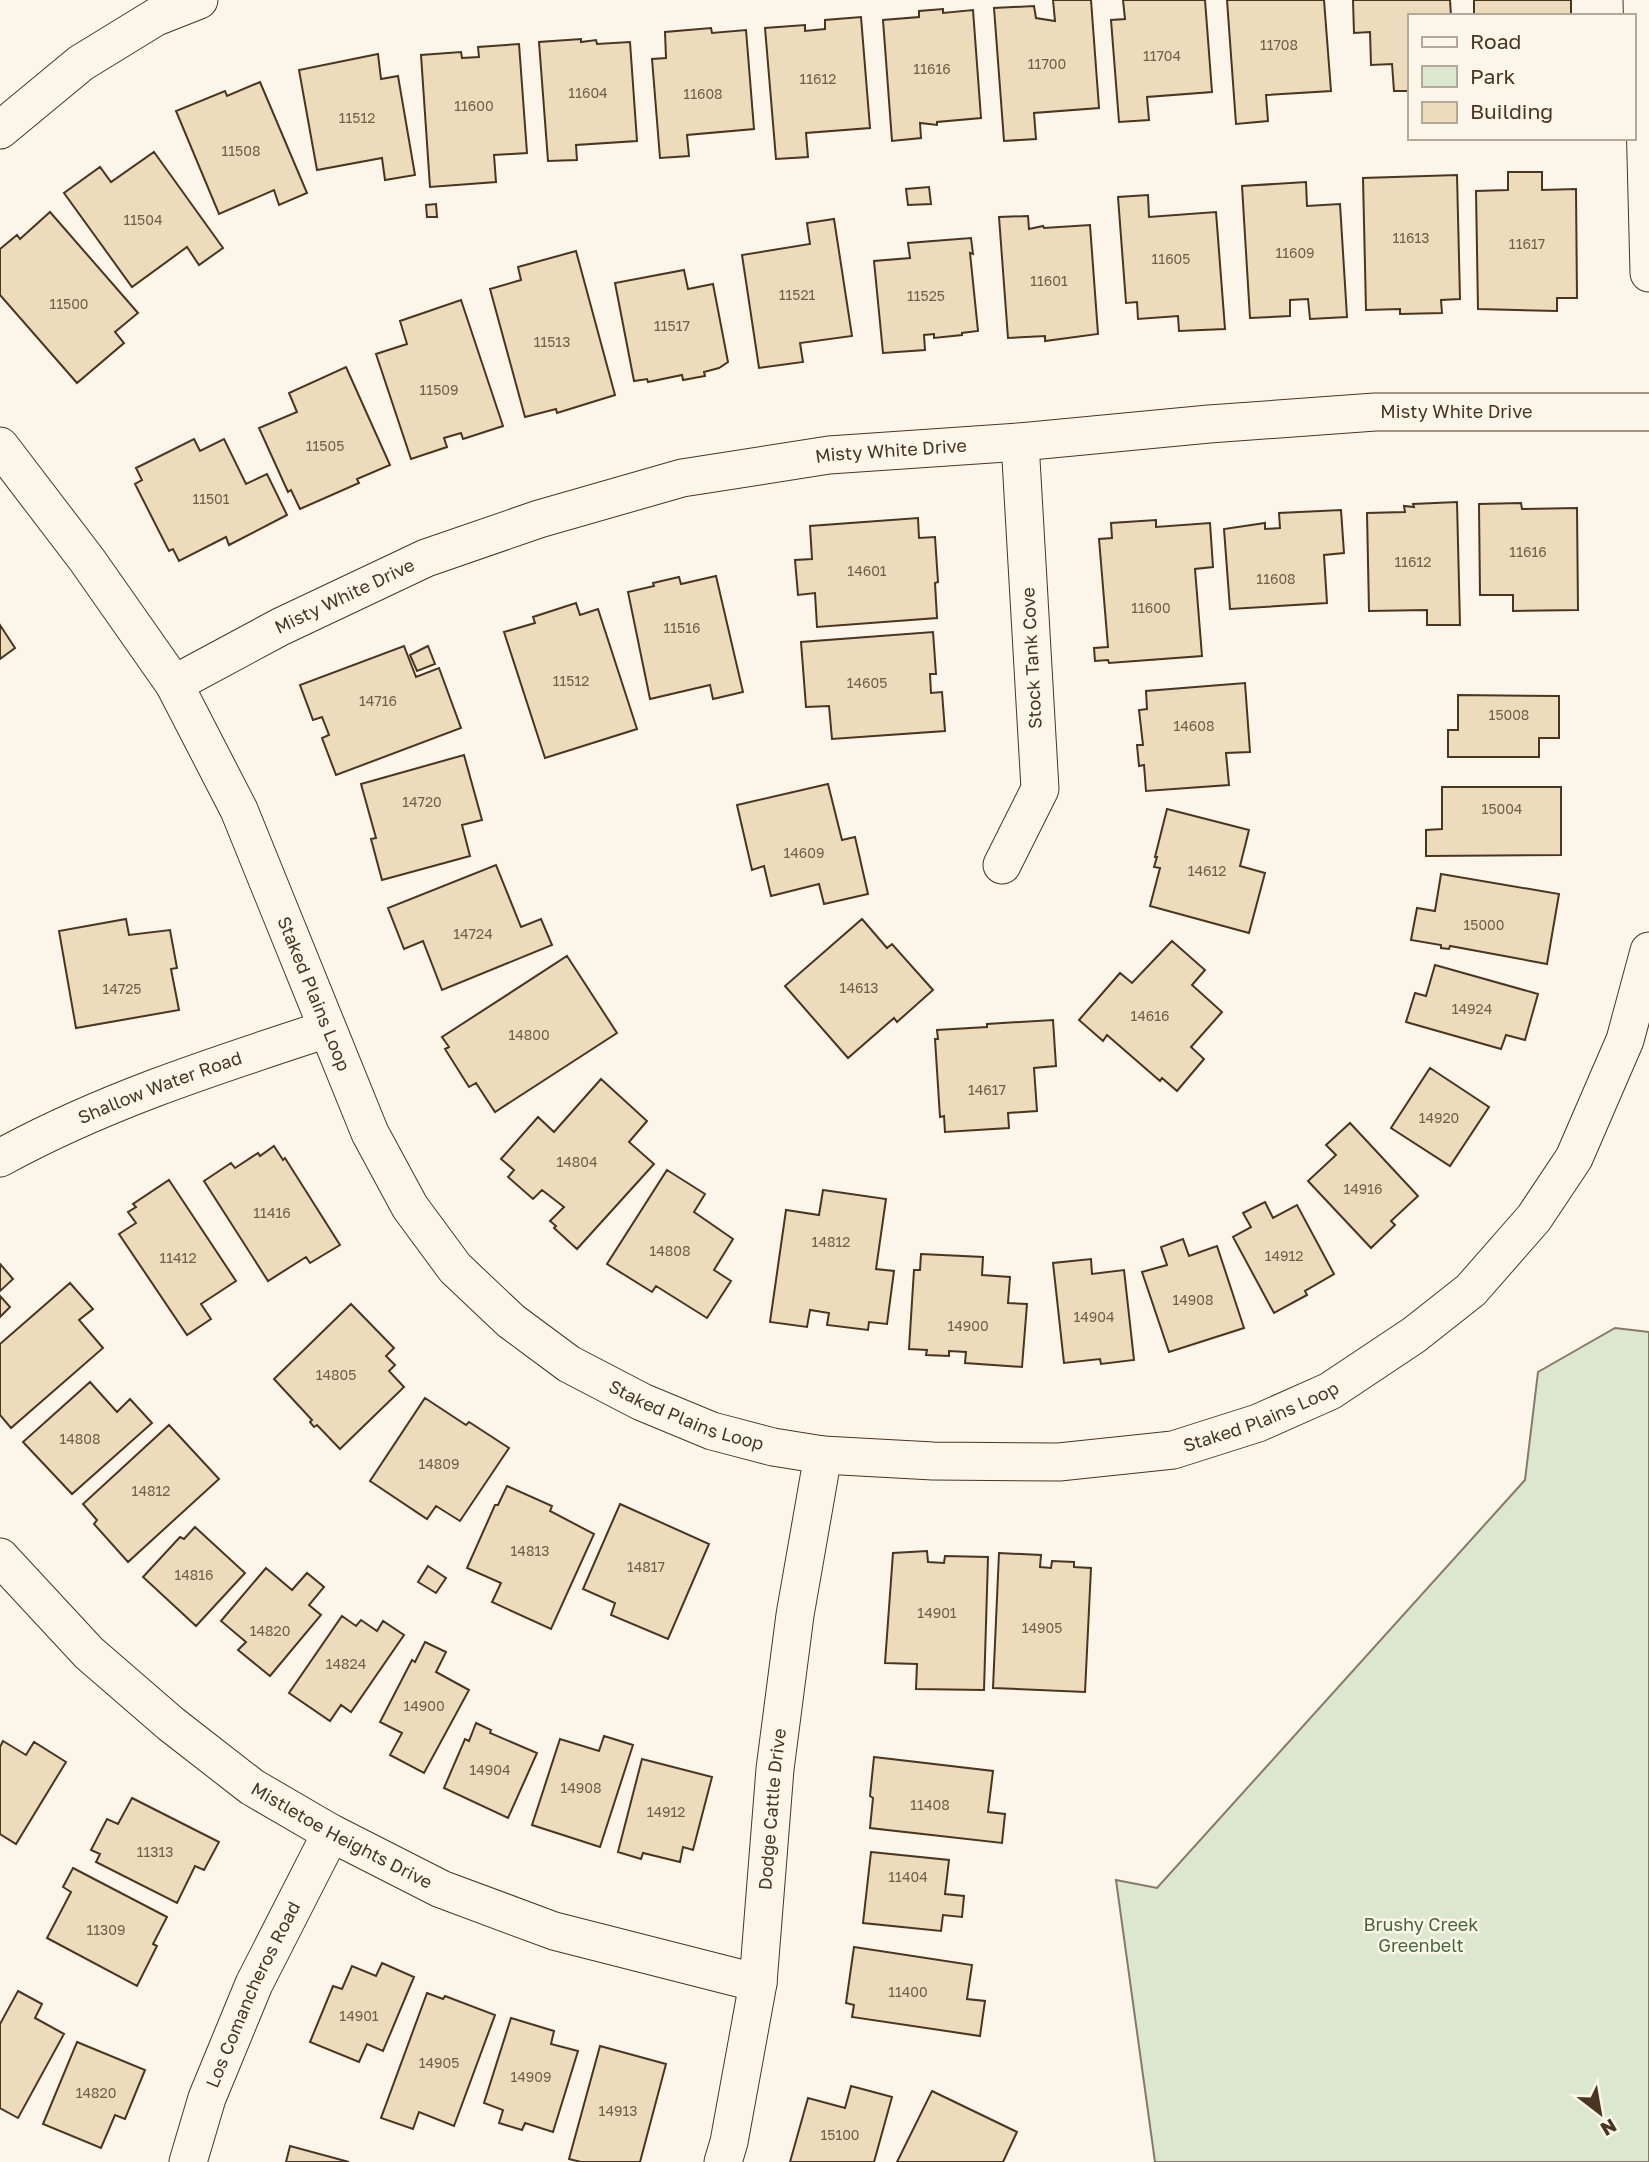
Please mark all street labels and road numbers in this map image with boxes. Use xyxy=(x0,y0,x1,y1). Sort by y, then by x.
street label: Misty White Drive xyxy=(1380,400,1532,422)
street label: Misty White Drive xyxy=(813,434,967,467)
street label: Misty White Drive xyxy=(271,553,418,638)
street label: Stock Tank Cove xyxy=(1016,587,1046,729)
street label: Staked Plains Loop xyxy=(273,913,356,1074)
street label: Shallow Water Road xyxy=(74,1046,245,1128)
street label: Staked Plains Loop xyxy=(605,1375,766,1454)
street label: Staked Plains Loop xyxy=(1180,1376,1343,1456)
street label: Dodge Cattle Drive xyxy=(753,1727,790,1891)
street label: Mistletoe Heights Drive xyxy=(247,1777,436,1893)
street label: Los Comancheros Road xyxy=(200,1897,304,2091)

